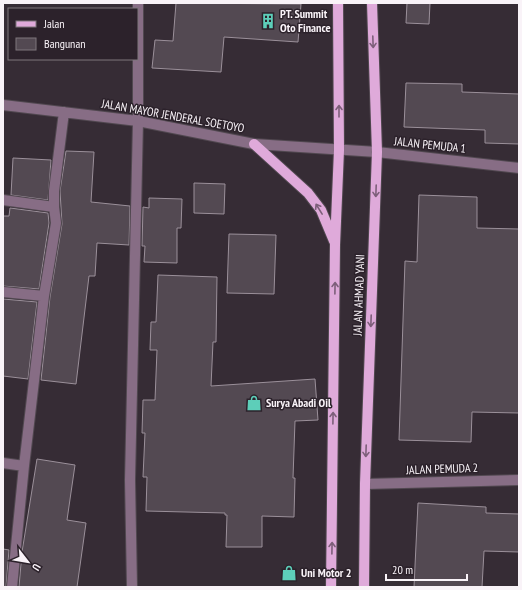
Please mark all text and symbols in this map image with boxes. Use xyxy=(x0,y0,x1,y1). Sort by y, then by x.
place label: PT. Summit Oto Finance xyxy=(280,6,331,35)
legend xyxy=(8,8,138,60)
building icon: PT. Summit Oto Finance xyxy=(259,12,277,30)
text: Jalan xyxy=(43,16,65,31)
one-way arrow xyxy=(369,35,377,48)
text: Bangunan xyxy=(44,36,85,51)
street label: JALAN MAYOR JENDERAL SOETOYO xyxy=(100,95,246,136)
one-way arrow xyxy=(335,105,343,118)
street label: JALAN PEMUDA 1 xyxy=(392,133,467,156)
one-way arrow xyxy=(372,184,379,197)
one-way arrow xyxy=(315,203,323,215)
street label: JALAN AHMAD YANI xyxy=(350,254,367,337)
one-way arrow xyxy=(331,282,339,295)
one-way arrow xyxy=(367,314,375,327)
shop icon: Surya Abadi Oil xyxy=(245,394,263,412)
place label: Surya Abadi Oil xyxy=(266,395,331,410)
one-way arrow xyxy=(329,412,337,425)
one-way arrow xyxy=(362,444,370,457)
street label: JALAN PEMUDA 2 xyxy=(405,460,478,477)
north arrow xyxy=(8,542,48,582)
one-way arrow xyxy=(328,542,335,555)
scale bar xyxy=(386,556,467,582)
text: U xyxy=(29,561,44,573)
text: 20 m xyxy=(392,562,413,577)
shop icon: Uni Motor 2 xyxy=(280,564,298,582)
place label: Uni Motor 2 xyxy=(301,565,352,580)

